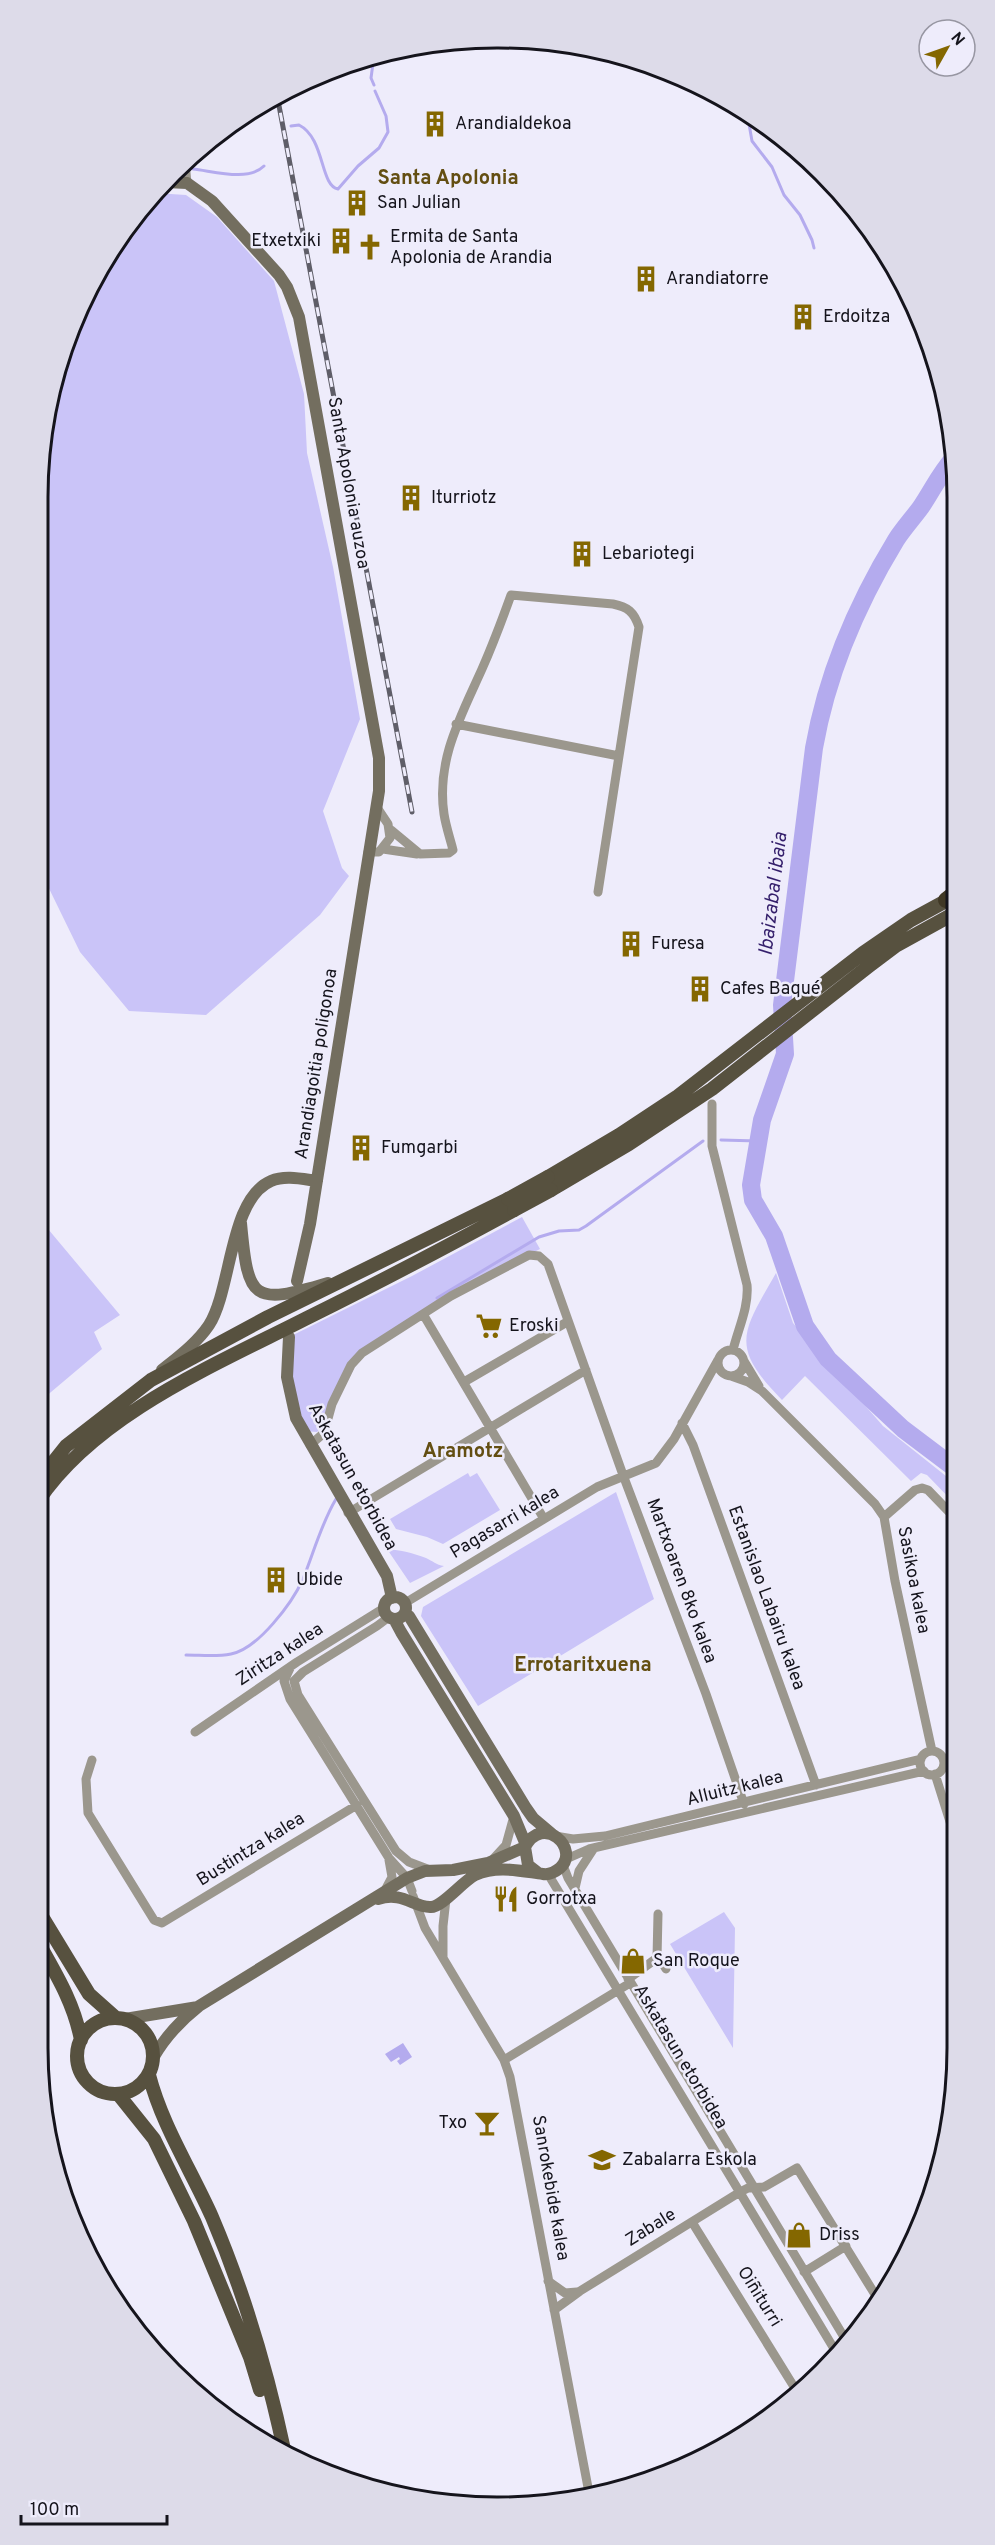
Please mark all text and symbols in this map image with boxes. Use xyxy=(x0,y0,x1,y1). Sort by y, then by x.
north arrow xyxy=(917,18,977,78)
text: N xyxy=(946,29,968,50)
building icon: Arandialdekoa xyxy=(420,109,450,139)
place label: Arandialdekoa xyxy=(455,113,571,136)
district label: Santa Apolonia xyxy=(377,166,519,192)
building icon: San Julian xyxy=(342,188,372,218)
place label: San Julian xyxy=(377,192,461,215)
building icon: Etxetxiki xyxy=(326,226,356,256)
place label: Ermita de Santa Apolonia de Arandia xyxy=(390,226,552,270)
place label: Etxetxiki xyxy=(251,230,321,253)
church icon: Ermita de Santa Apolonia de Arandia xyxy=(355,232,385,262)
building icon: Arandiatorre xyxy=(631,264,661,294)
place label: Arandiatorre xyxy=(666,268,769,291)
building icon: Erdoitza xyxy=(788,302,818,332)
place label: Erdoitza xyxy=(823,306,890,329)
street label: Santa Apolonia auzoa xyxy=(322,395,374,571)
building icon: Iturriotz xyxy=(396,483,426,513)
place label: Iturriotz xyxy=(431,487,497,510)
building icon: Lebariotegi xyxy=(567,539,597,569)
place label: Lebariotegi xyxy=(602,543,695,566)
water label: Ibaizabal ibaia xyxy=(754,830,795,957)
building icon: Furesa xyxy=(616,929,646,959)
place label: Furesa xyxy=(651,933,705,956)
street label: Arandiagoitia poligonoa xyxy=(291,967,343,1161)
building icon: Cafes Baqué xyxy=(685,974,715,1004)
place label: Cafes Baqué xyxy=(720,978,820,1001)
building icon: Fumgarbi xyxy=(346,1133,376,1163)
place label: Fumgarbi xyxy=(381,1137,458,1160)
supermarket icon: Eroski xyxy=(474,1311,504,1341)
place label: Eroski xyxy=(509,1315,559,1338)
street label: Askatasun etorbidea xyxy=(302,1399,402,1555)
district label: Aramotz xyxy=(422,1439,504,1465)
street label: Pagasarri kalea xyxy=(446,1481,564,1565)
street label: Martxoaren 8ko kalea xyxy=(641,1496,721,1666)
street label: Estanislao Labairu kalea xyxy=(722,1503,810,1693)
street label: Sasikoa kalea xyxy=(891,1524,935,1636)
building icon: Ubide xyxy=(261,1565,291,1595)
place label: Ubide xyxy=(296,1569,343,1592)
street label: Ziritza kalea xyxy=(232,1618,328,1692)
district label: Errotaritxuena xyxy=(514,1653,652,1679)
street label: Alluitz kalea xyxy=(684,1766,786,1812)
street label: Bustintza kalea xyxy=(193,1808,309,1892)
restaurant icon: Gorrotxa xyxy=(491,1884,521,1914)
place label: Gorrotxa xyxy=(526,1888,596,1911)
shop icon: San Roque xyxy=(618,1946,648,1976)
place label: San Roque xyxy=(653,1950,740,1973)
street label: Askatasun etorbidea xyxy=(628,1980,732,2134)
bar icon: Txo xyxy=(472,2108,502,2138)
place label: Txo xyxy=(439,2112,467,2135)
street label: Sanrokebide kalea xyxy=(526,2114,574,2262)
school or university icon: Zabalarra Eskola xyxy=(587,2145,617,2175)
place label: Zabalarra Eskola xyxy=(622,2149,757,2172)
street label: Zabale xyxy=(621,2204,681,2252)
shop icon: Driss xyxy=(784,2220,814,2250)
place label: Driss xyxy=(819,2224,860,2247)
street label: Oiñiturri xyxy=(731,2262,787,2332)
scale bar xyxy=(21,2488,166,2526)
text: 100 m xyxy=(30,2499,79,2522)

